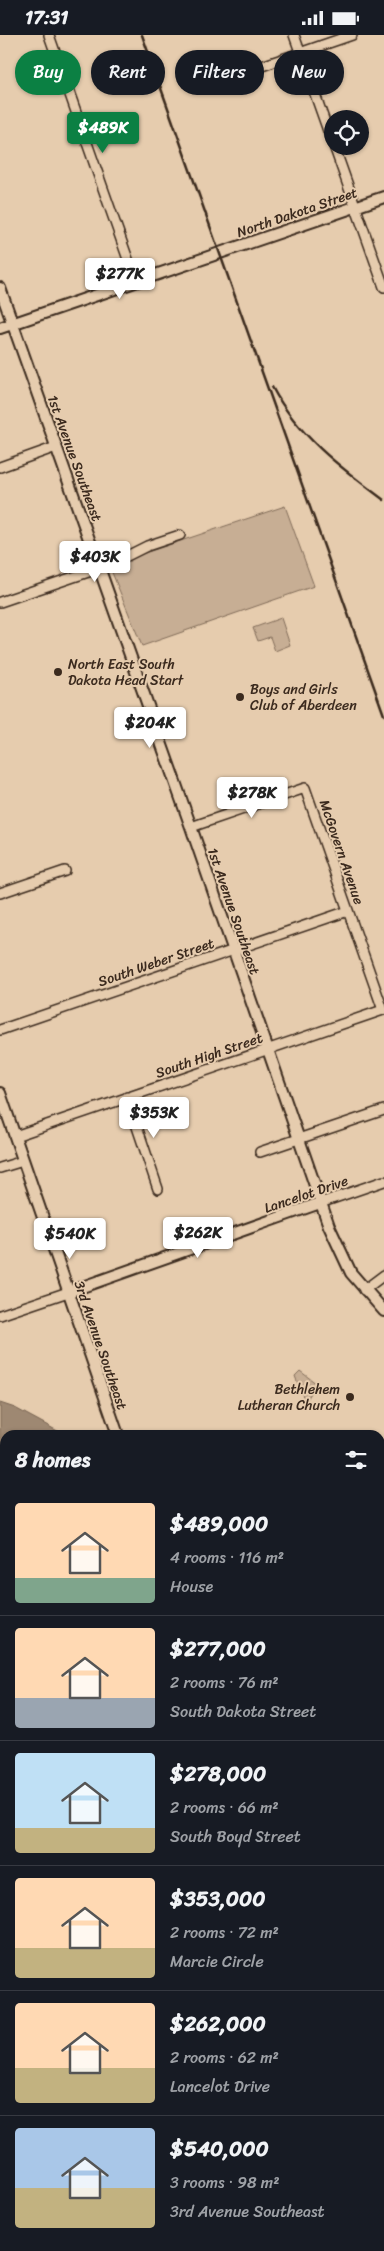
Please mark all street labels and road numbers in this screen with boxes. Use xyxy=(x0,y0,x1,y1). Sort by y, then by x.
street label: North Dakota Street xyxy=(233,180,361,245)
street label: 1st Avenue Southeast xyxy=(40,391,109,525)
street label: McGovern Avenue xyxy=(312,796,371,908)
street label: 1st Avenue Southeast xyxy=(200,844,267,978)
street label: South Weber Street xyxy=(95,931,218,994)
street label: South High Street xyxy=(152,1025,266,1086)
street label: Lancelot Drive xyxy=(261,1168,352,1221)
street label: 3rd Avenue Southeast xyxy=(67,1277,134,1413)

